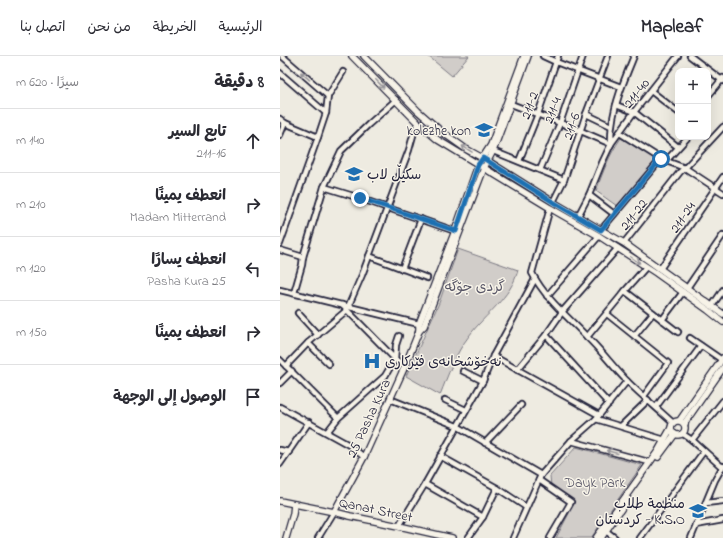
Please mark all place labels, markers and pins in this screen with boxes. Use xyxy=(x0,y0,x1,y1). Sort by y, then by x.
school or university icon: kolezhe kon xyxy=(474,120,494,140)
place label: kolezhe kon xyxy=(407,121,471,142)
school or university icon: سكیڵ لاب xyxy=(344,164,364,184)
place label: سكیڵ لاب xyxy=(367,164,421,186)
hospital icon: نەخۆشخانەی فێرکاری xyxy=(362,351,382,371)
place label: نەخۆشخانەی فێرکاری xyxy=(385,352,502,373)
place label: منظمة طلاب كردستان - K.S.O xyxy=(596,494,685,531)
school or university icon: منظمة طلاب كردستان - K.S.O xyxy=(688,501,708,521)

